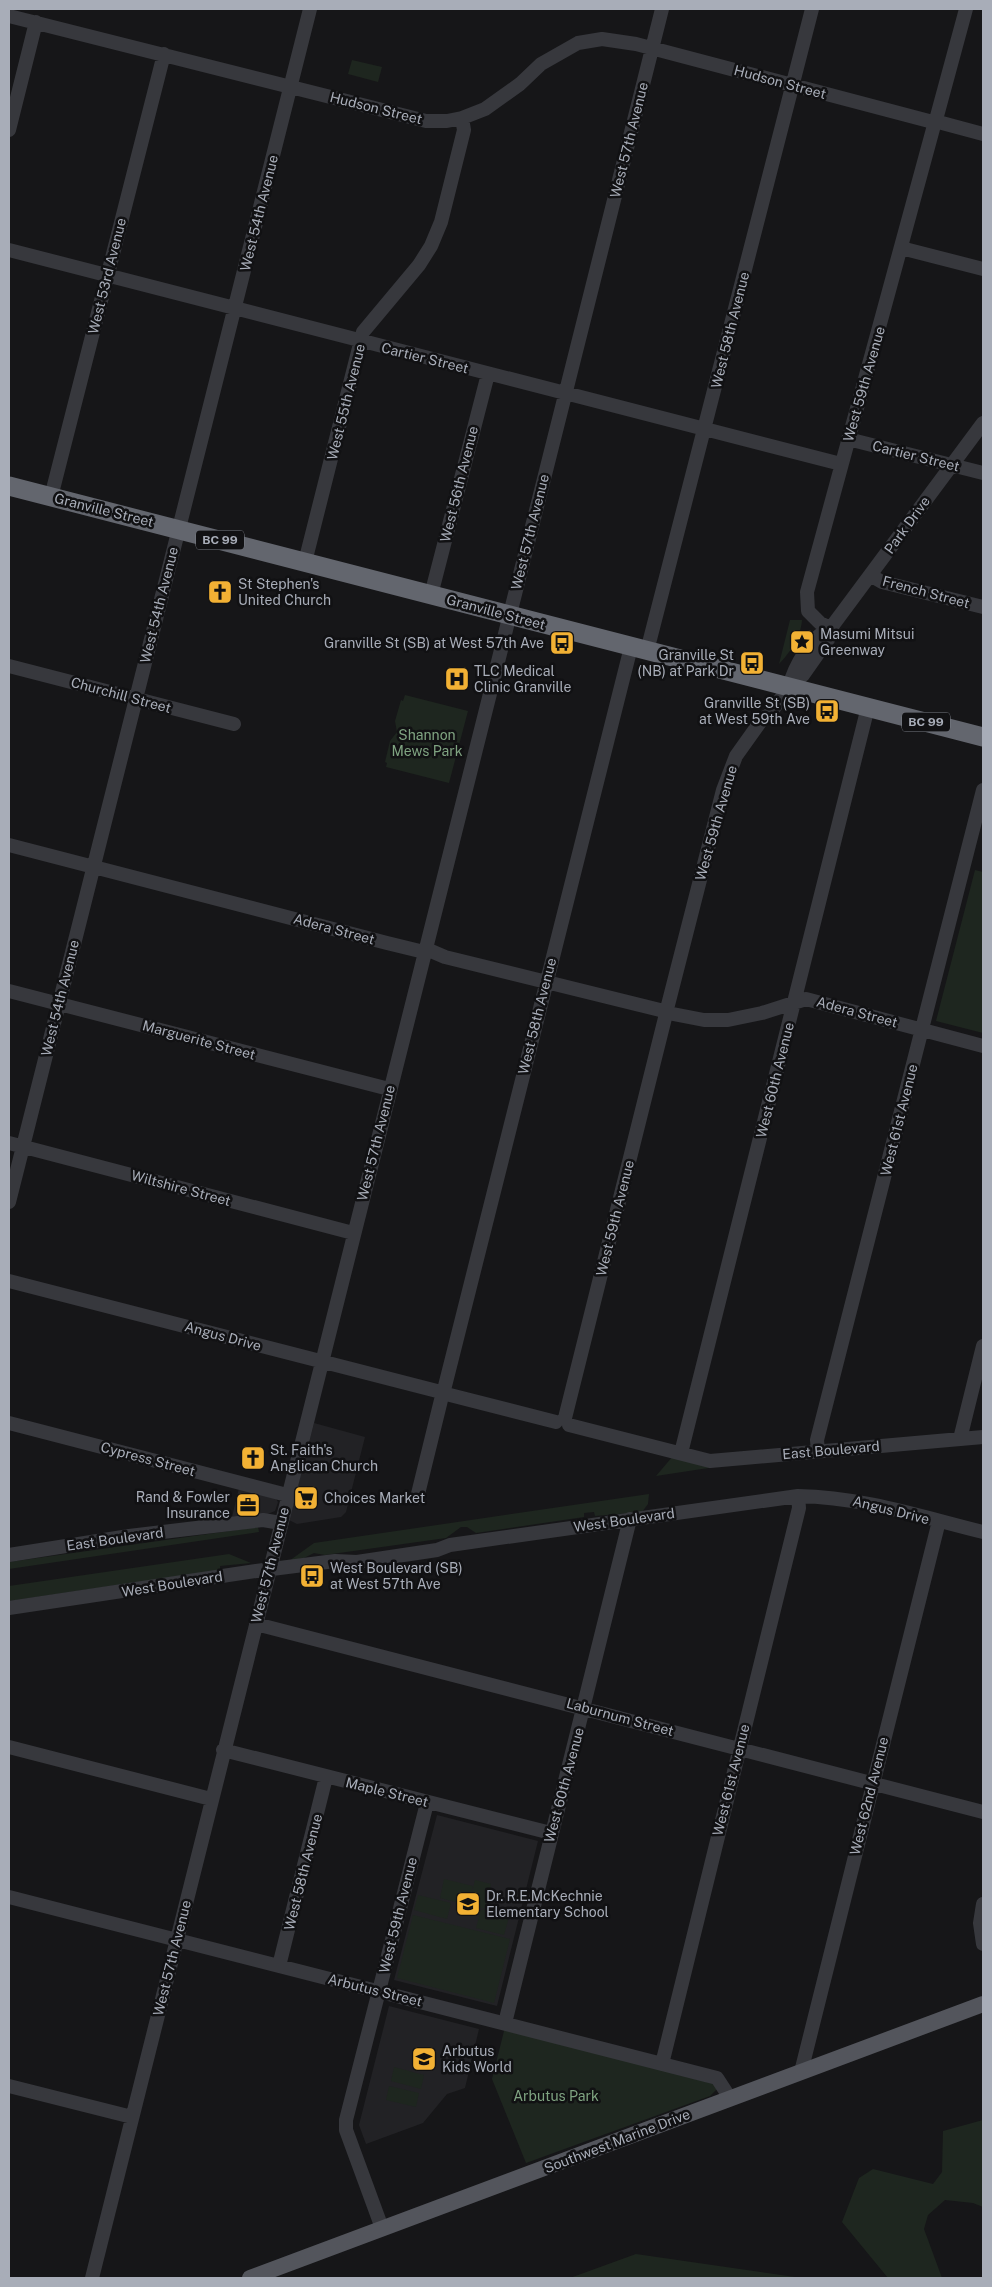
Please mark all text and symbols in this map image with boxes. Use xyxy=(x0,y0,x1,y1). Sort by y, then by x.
street label: Hudson Street xyxy=(732,62,828,102)
street label: West 57th Avenue xyxy=(607,80,651,200)
street label: Hudson Street xyxy=(328,89,424,127)
street label: West 54th Avenue xyxy=(237,153,281,273)
street label: West 53rd Avenue xyxy=(85,216,129,336)
street label: West 58th Avenue xyxy=(708,270,752,390)
street label: West 59th Avenue xyxy=(840,324,888,443)
street label: Cartier Street xyxy=(380,339,470,377)
street label: West 55th Avenue xyxy=(324,342,368,462)
street label: West 56th Avenue xyxy=(437,424,481,544)
street label: Cartier Street xyxy=(871,437,961,475)
street label: West 57th Avenue xyxy=(508,472,552,592)
street label: Granville Street xyxy=(53,490,155,530)
street label: Park Drive xyxy=(881,493,933,557)
road number: BC 99 xyxy=(196,530,244,550)
street label: West 54th Avenue xyxy=(137,545,181,665)
street label: French Street xyxy=(881,573,971,611)
place label: St Stephen's United Church xyxy=(238,576,331,608)
church icon: St Stephen's United Church xyxy=(207,579,233,605)
street label: Granville Street xyxy=(445,591,547,633)
place label: Masumi Mitsui Greenway xyxy=(820,626,914,658)
place icon: Masumi Mitsui Greenway xyxy=(789,629,815,655)
bus stop icon: Granville St (SB) at West 57th Ave xyxy=(549,630,575,656)
place label: Granville St (SB) at West 57th Ave xyxy=(324,635,544,651)
place label: Granville St (NB) at Park Dr xyxy=(637,647,734,679)
bus stop icon: Granville St (NB) at Park Dr xyxy=(739,650,765,676)
place label: TLC Medical Clinic Granville xyxy=(474,663,571,695)
hospital icon: TLC Medical Clinic Granville xyxy=(444,666,470,692)
street label: Churchill Street xyxy=(69,674,173,716)
place label: Granville St (SB) at West 59th Ave xyxy=(699,695,810,727)
bus stop icon: Granville St (SB) at West 59th Ave xyxy=(814,698,840,724)
road number: BC 99 xyxy=(902,712,950,732)
park label: Shannon Mews Park xyxy=(391,727,463,759)
street label: West 59th Avenue xyxy=(692,763,740,882)
street label: Adera Street xyxy=(292,910,376,948)
street label: West 54th Avenue xyxy=(38,938,82,1058)
street label: West 58th Avenue xyxy=(515,956,559,1076)
street label: Adera Street xyxy=(815,993,899,1031)
street label: Marguerite Street xyxy=(141,1017,257,1063)
street label: West 60th Avenue xyxy=(753,1020,797,1139)
street label: West 61st Avenue xyxy=(877,1062,921,1178)
street label: West 57th Avenue xyxy=(354,1083,398,1203)
street label: West 59th Avenue xyxy=(593,1158,637,1278)
street label: Wiltshire Street xyxy=(130,1167,232,1209)
street label: Angus Drive xyxy=(183,1318,263,1354)
street label: East Boulevard xyxy=(782,1438,880,1462)
street label: Cypress Street xyxy=(99,1439,197,1479)
place label: St. Faith's Anglican Church xyxy=(270,1442,378,1474)
church icon: St. Faith's Anglican Church xyxy=(240,1445,266,1471)
supermarket icon: Choices Market xyxy=(293,1485,319,1511)
place label: Rand & Fowler Insurance xyxy=(136,1489,230,1521)
place label: Choices Market xyxy=(324,1490,425,1506)
office icon: Rand & Fowler Insurance xyxy=(235,1492,261,1518)
street label: Angus Drive xyxy=(851,1493,931,1527)
street label: West 57th Avenue xyxy=(248,1505,292,1625)
street label: West Boulevard xyxy=(572,1505,676,1535)
street label: East Boulevard xyxy=(66,1524,164,1554)
place label: West Boulevard (SB) at West 57th Ave xyxy=(330,1560,463,1592)
bus stop icon: West Boulevard (SB) at West 57th Ave xyxy=(299,1563,325,1589)
street label: West Boulevard xyxy=(120,1568,224,1600)
street label: Laburnum Street xyxy=(565,1695,675,1739)
street label: West 61st Avenue xyxy=(709,1722,753,1838)
street label: West 60th Avenue xyxy=(541,1726,587,1844)
street label: West 62nd Avenue xyxy=(847,1735,891,1857)
street label: Maple Street xyxy=(344,1774,430,1810)
street label: West 58th Avenue xyxy=(281,1812,325,1932)
street label: West 59th Avenue xyxy=(376,1855,420,1975)
place label: Dr. R.E.McKechnie Elementary School xyxy=(486,1888,609,1920)
school or university icon: Dr. R.E.McKechnie Elementary School xyxy=(455,1891,481,1917)
street label: West 57th Avenue xyxy=(150,1898,194,2018)
street label: Arbutus Street xyxy=(326,1971,424,2009)
place label: Arbutus Kids World xyxy=(442,2043,512,2075)
school or university icon: Arbutus Kids World xyxy=(411,2046,437,2072)
park label: Arbutus Park xyxy=(513,2088,599,2104)
street label: Southwest Marine Drive xyxy=(542,2106,692,2176)

